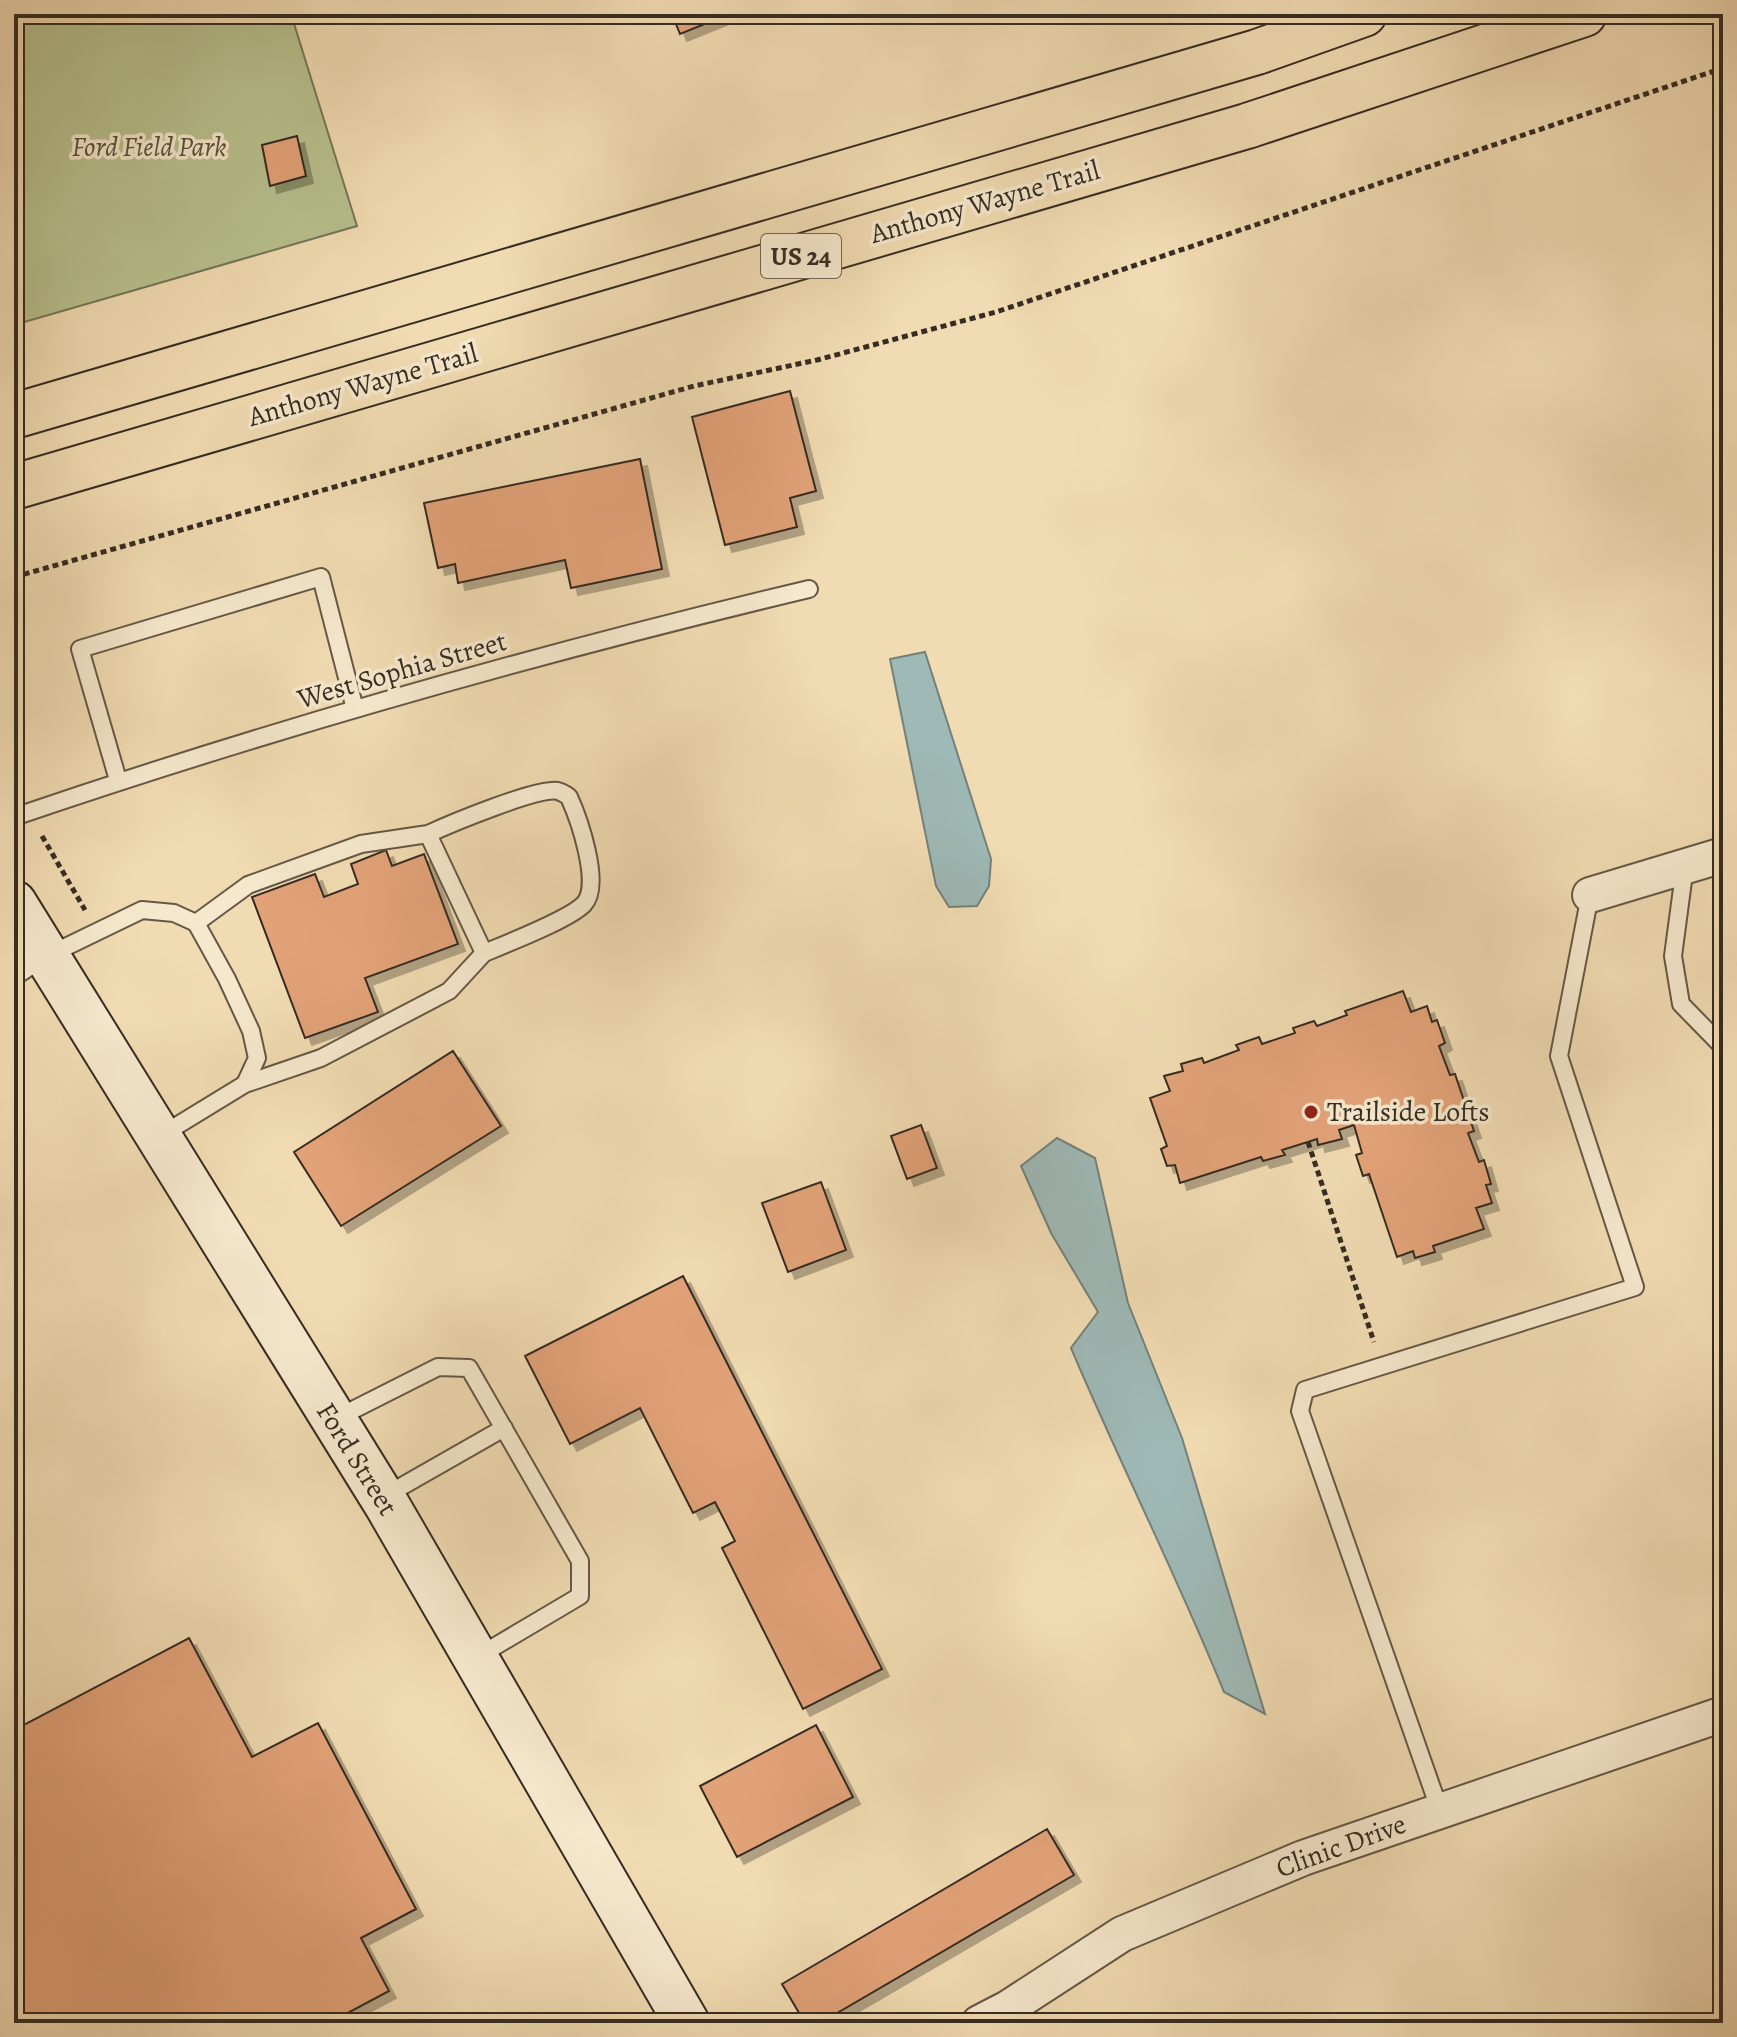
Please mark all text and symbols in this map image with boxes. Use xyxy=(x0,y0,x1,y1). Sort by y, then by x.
park label: Ford Field Park xyxy=(71,128,227,166)
street label: Anthony Wayne Trail xyxy=(865,151,1104,253)
road number: US 24 xyxy=(761,234,841,278)
street label: Anthony Wayne Trail xyxy=(243,334,482,436)
street label: West Sophia Street xyxy=(292,622,511,718)
place label: Trailside Lofts xyxy=(1327,1093,1490,1131)
marker: Trailside Lofts xyxy=(1302,1103,1320,1121)
street label: Ford Street xyxy=(307,1395,407,1523)
street label: Clinic Drive xyxy=(1271,1805,1411,1887)

